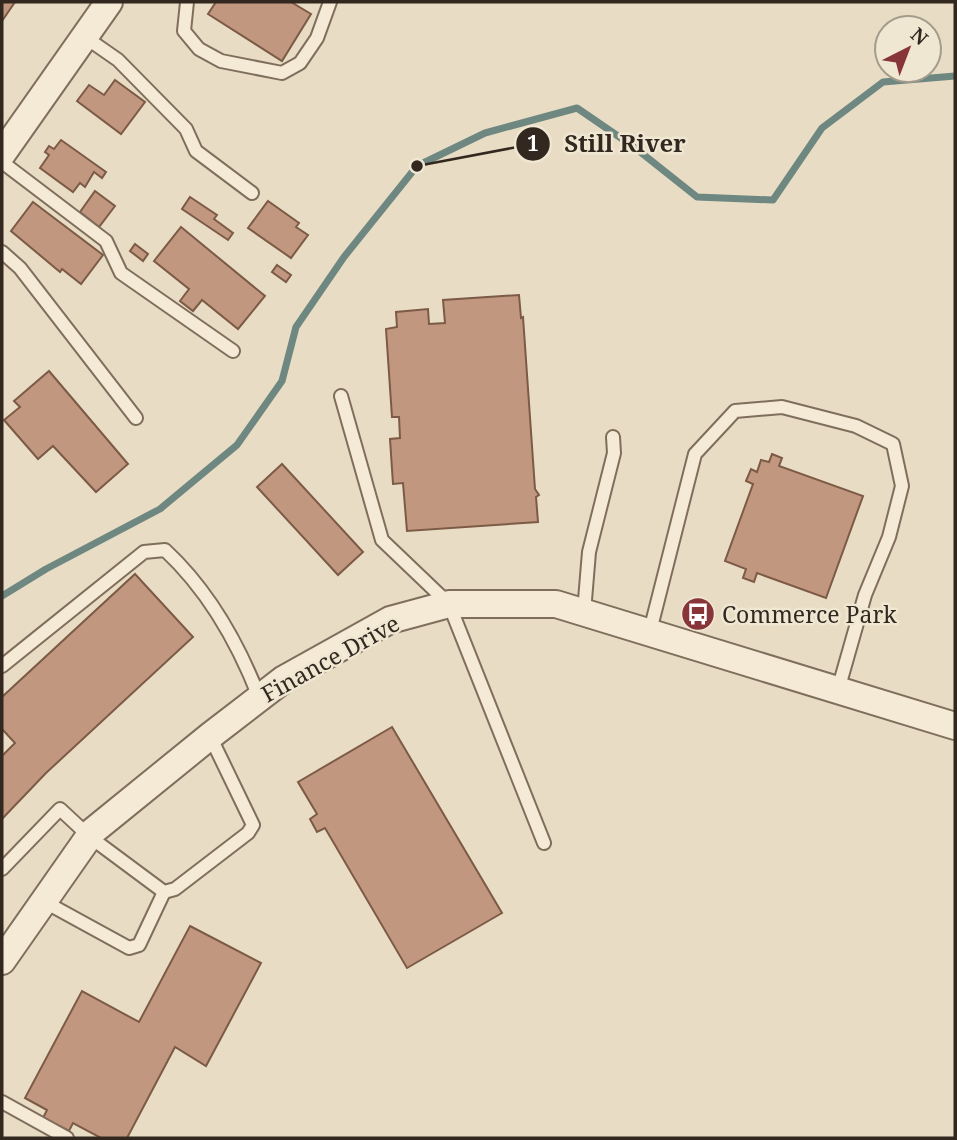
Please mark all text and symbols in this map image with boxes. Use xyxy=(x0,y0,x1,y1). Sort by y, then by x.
north arrow xyxy=(873,14,943,84)
text: N xyxy=(905,22,934,51)
callout: Still River xyxy=(515,122,700,167)
text: Still River xyxy=(564,126,686,159)
text: 1 xyxy=(527,129,539,157)
bus stop icon: Commerce Park xyxy=(679,595,717,633)
place label: Commerce Park xyxy=(722,598,897,630)
street label: Finance Drive xyxy=(255,607,405,709)

